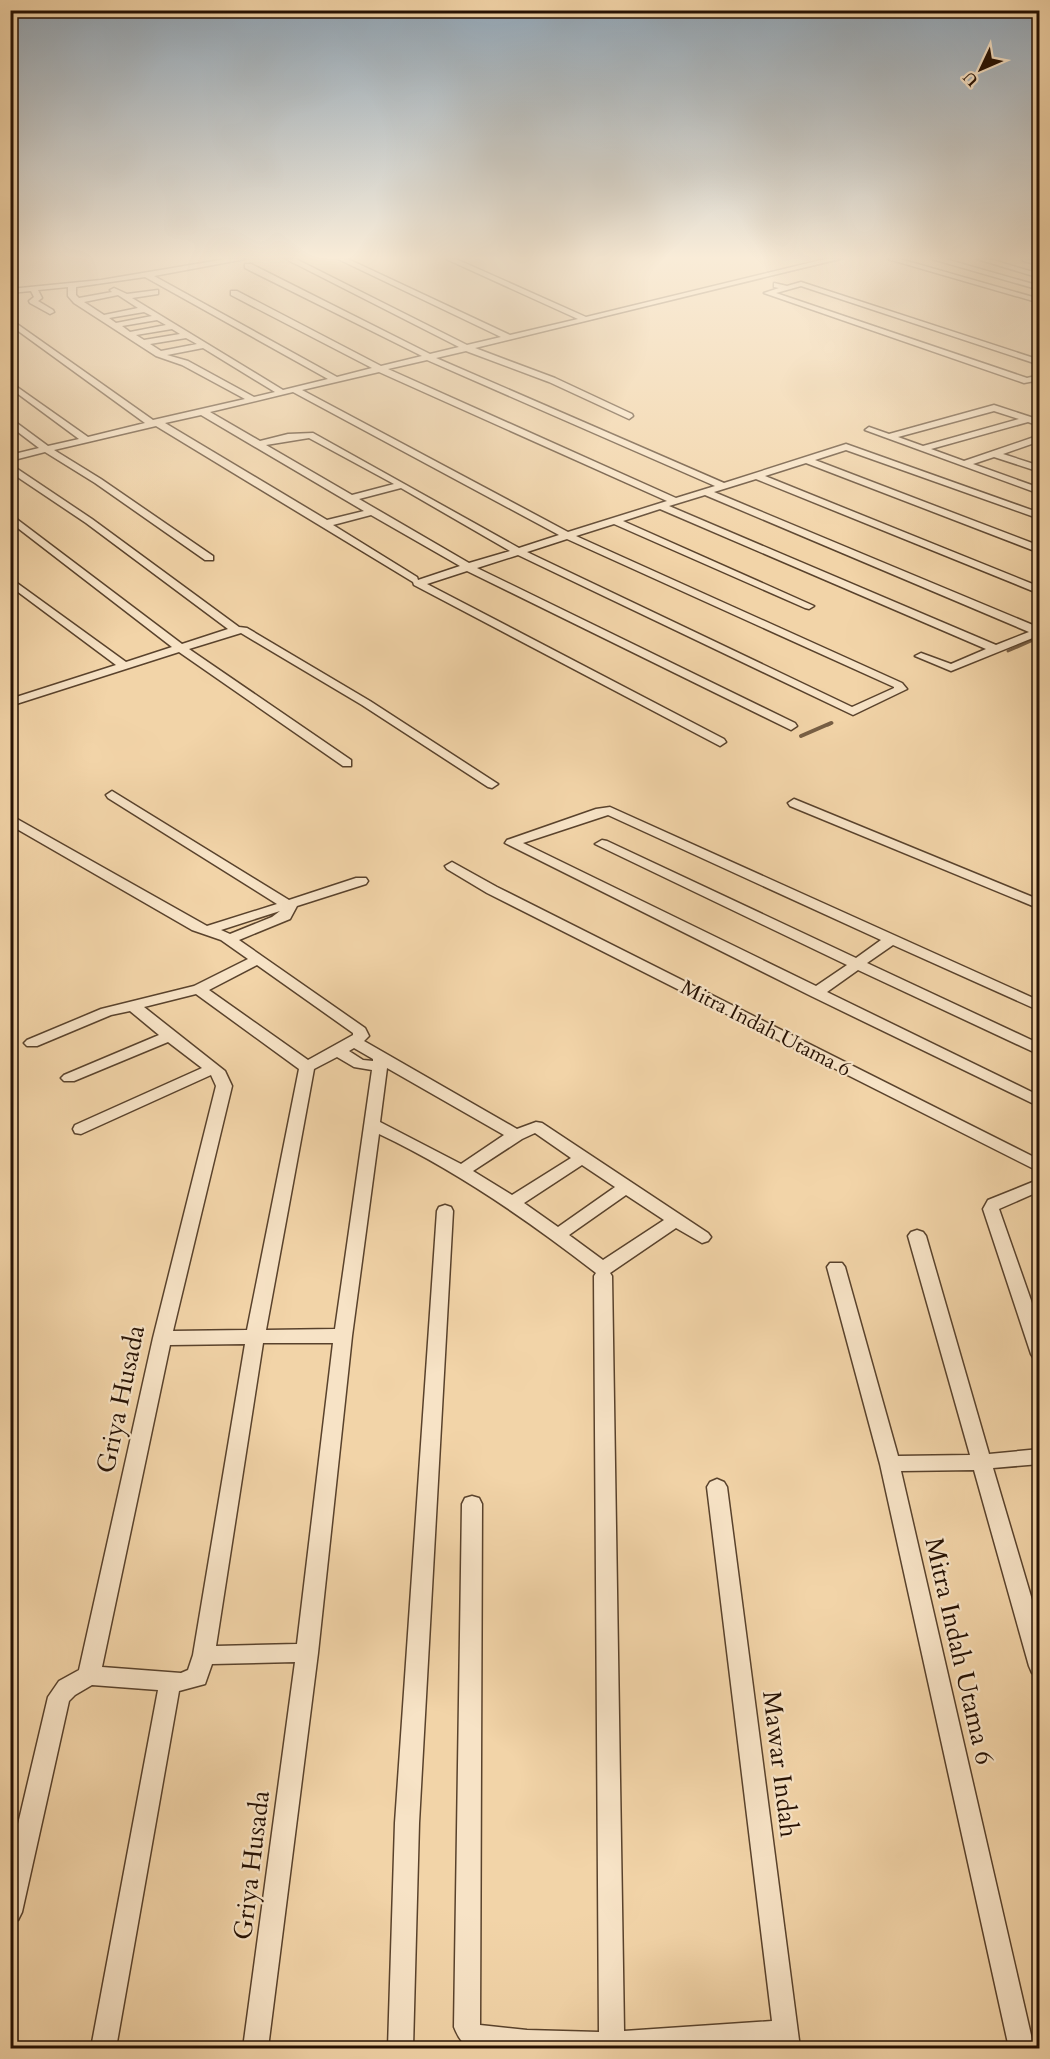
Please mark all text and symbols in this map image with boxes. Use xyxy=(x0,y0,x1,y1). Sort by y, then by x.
north arrow xyxy=(951,39,1011,99)
text: U xyxy=(958,66,983,91)
street label: Mitra Indah Utama 6 xyxy=(676,973,856,1084)
street label: Griya Husada xyxy=(88,1322,153,1476)
street label: Mitra Indah Utama 6 xyxy=(916,1534,1003,1768)
street label: Mawar Indah xyxy=(754,1689,807,1839)
street label: Griya Husada xyxy=(225,1788,278,1942)

